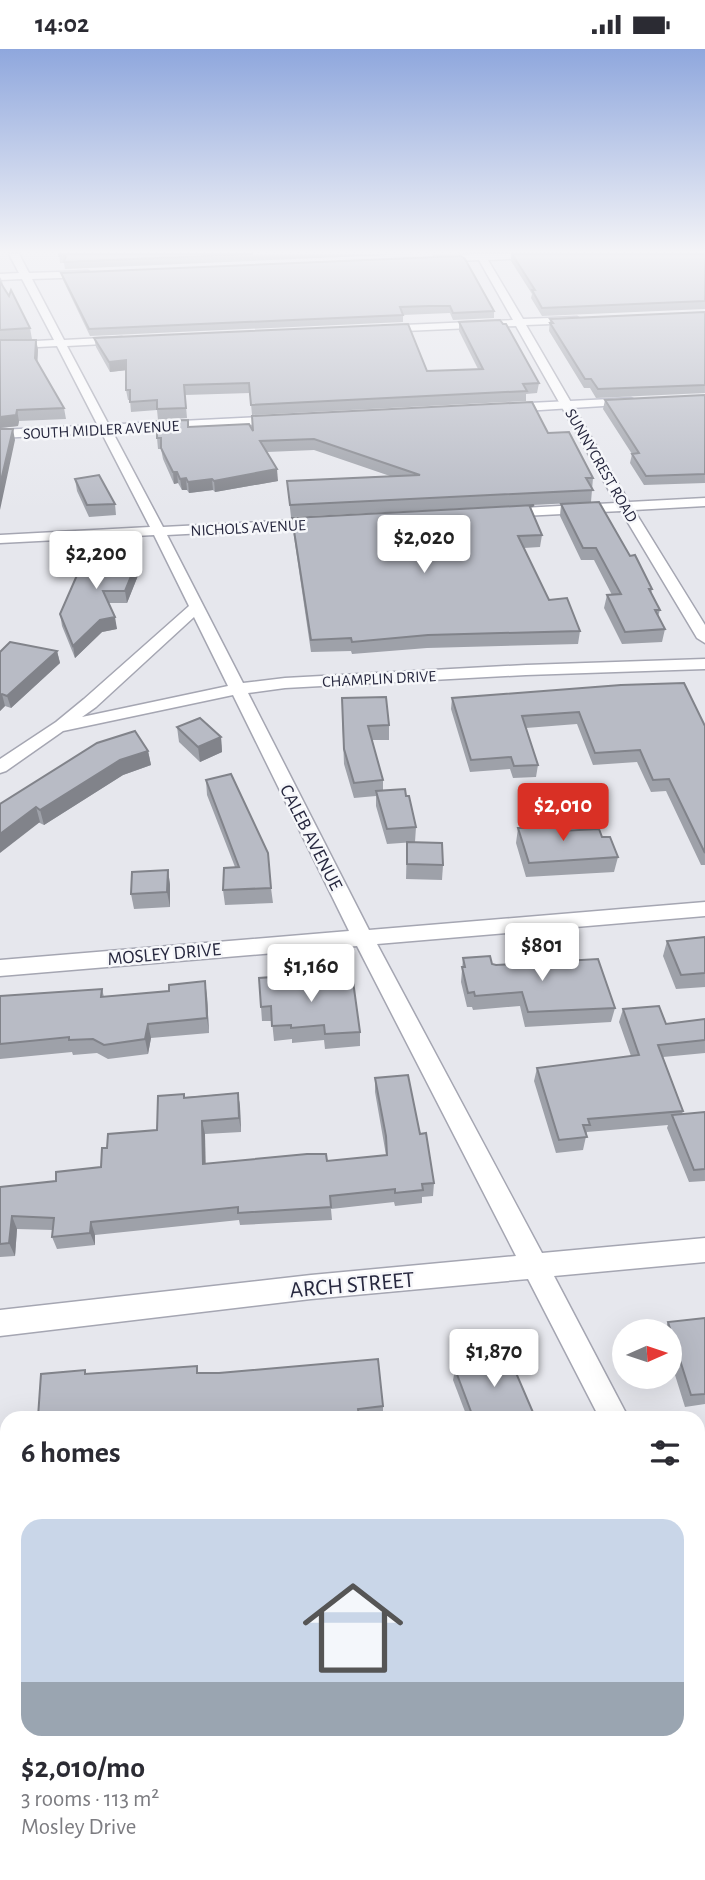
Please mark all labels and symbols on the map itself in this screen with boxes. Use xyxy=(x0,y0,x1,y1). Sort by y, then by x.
street label: SUNNYCREST ROAD xyxy=(562,406,640,525)
street label: SOUTH MIDLER AVENUE xyxy=(22,418,180,442)
pin: $2,020 xyxy=(367,515,481,575)
street label: NICHOLS AVENUE xyxy=(190,517,306,539)
pin: $2,200 xyxy=(39,531,153,591)
street label: CHAMPLIN DRIVE xyxy=(322,668,437,690)
street label: CALEB AVENUE xyxy=(276,782,345,894)
pin: $2,010 xyxy=(506,783,620,843)
pin: $801 xyxy=(501,923,583,983)
street label: MOSLEY DRIVE xyxy=(107,940,222,969)
pin: $1,160 xyxy=(254,944,368,1004)
street label: ARCH STREET xyxy=(289,1269,416,1302)
north arrow xyxy=(612,1319,682,1389)
pin: $1,870 xyxy=(437,1329,551,1389)

